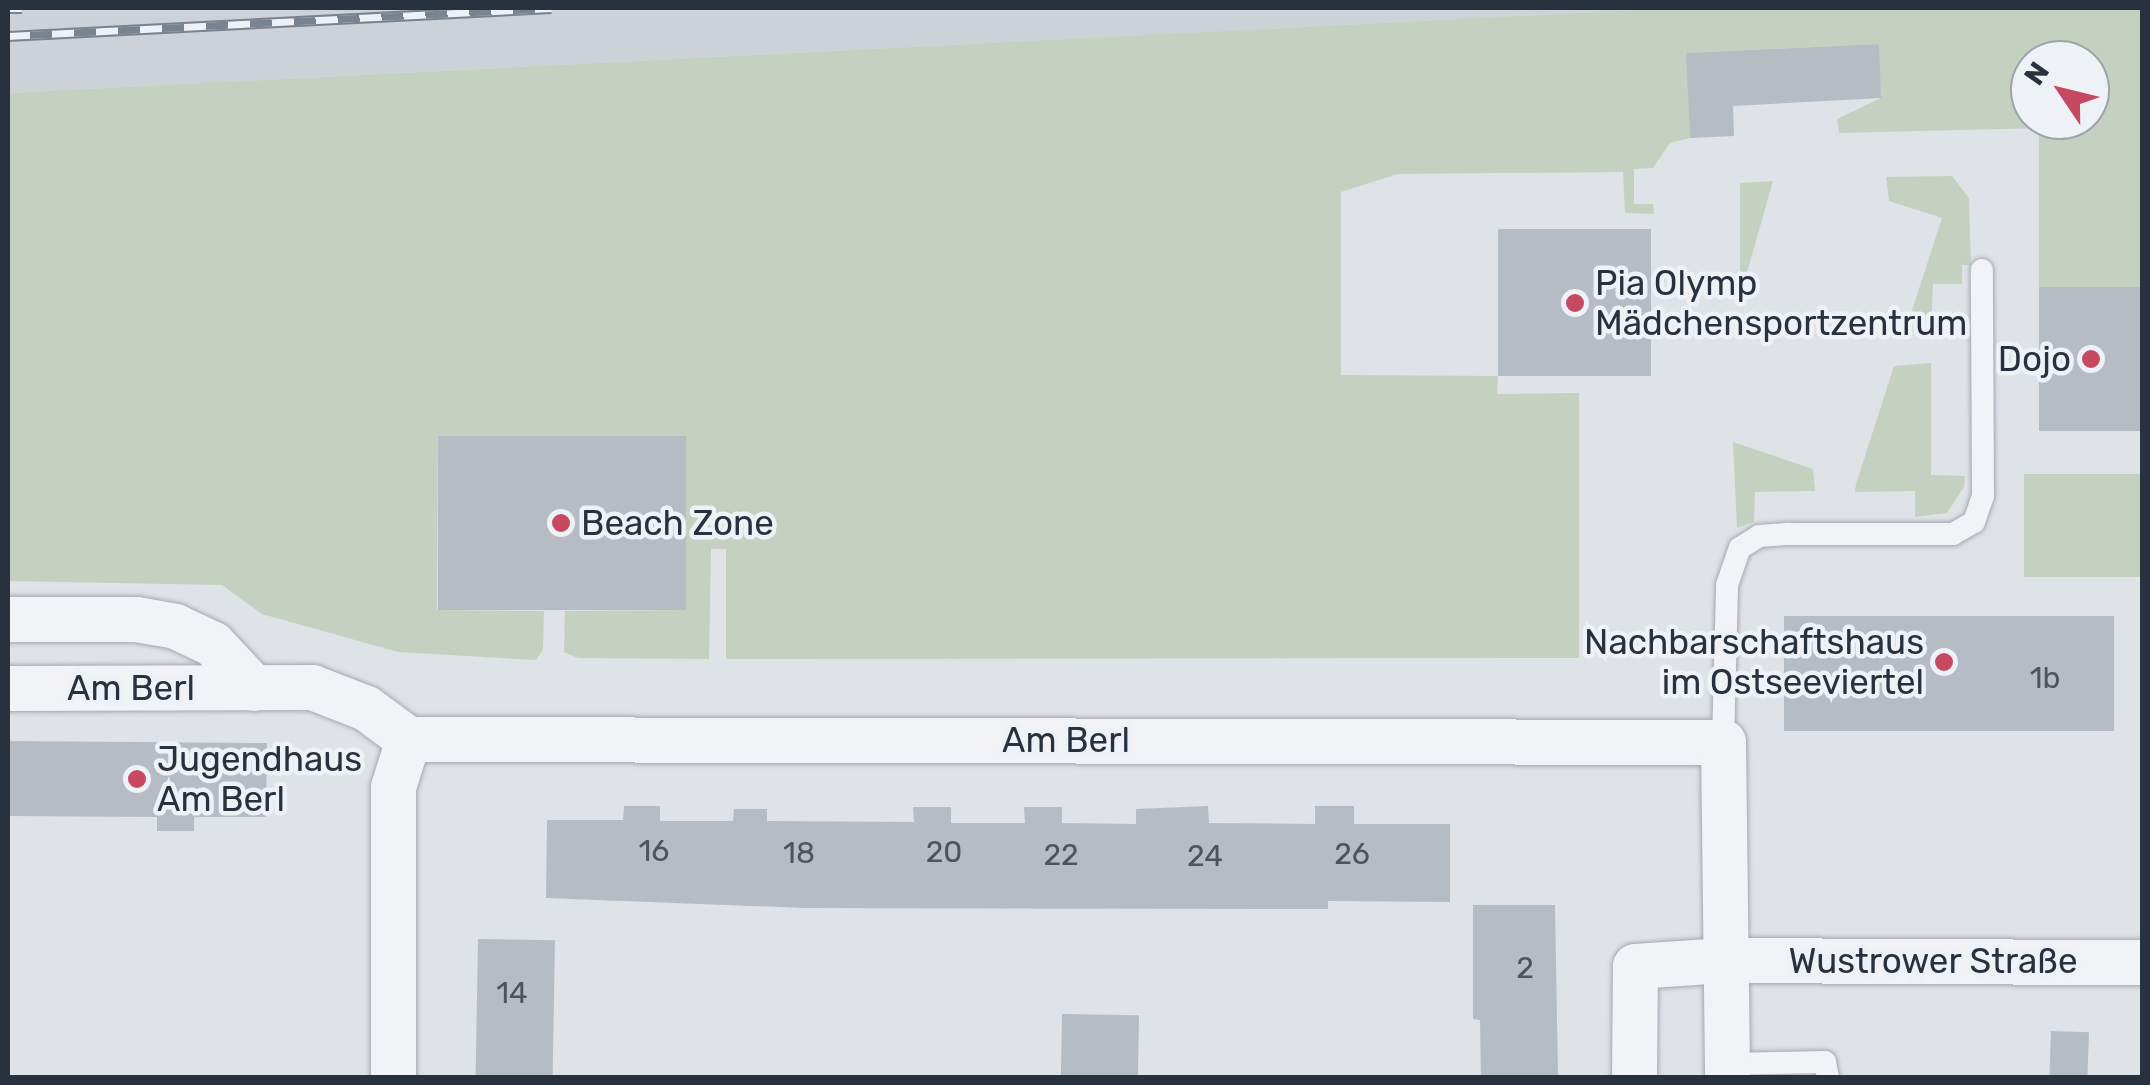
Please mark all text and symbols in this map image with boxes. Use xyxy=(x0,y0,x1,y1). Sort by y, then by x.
north arrow xyxy=(2010,40,2110,140)
text: N xyxy=(2017,56,2056,91)
place label: Pia Olymp Mädchensportzentrum xyxy=(1595,262,1967,344)
marker: Pia Olymp Mädchensportzentrum xyxy=(1564,292,1586,314)
place label: Dojo xyxy=(1998,338,2071,380)
marker: Dojo xyxy=(2080,348,2102,370)
place label: Beach Zone xyxy=(581,502,774,544)
marker: Beach Zone xyxy=(550,512,572,534)
place label: Nachbarschaftshaus im Ostseeviertel xyxy=(1584,621,1924,703)
marker: Nachbarschaftshaus im Ostseeviertel xyxy=(1933,651,1955,673)
house number: 1b xyxy=(2030,660,2060,696)
street label: Am Berl xyxy=(67,667,195,709)
street label: Am Berl xyxy=(1002,719,1130,761)
place label: Jugendhaus Am Berl xyxy=(157,738,362,820)
marker: Jugendhaus Am Berl xyxy=(126,768,148,790)
house number: 16 xyxy=(639,833,669,869)
house number: 20 xyxy=(926,834,962,870)
house number: 18 xyxy=(783,835,815,871)
house number: 26 xyxy=(1334,836,1370,872)
house number: 22 xyxy=(1043,837,1079,873)
house number: 24 xyxy=(1187,838,1223,874)
street label: Wustrower Straße xyxy=(1788,940,2078,982)
house number: 2 xyxy=(1516,950,1534,986)
house number: 14 xyxy=(496,975,528,1011)

